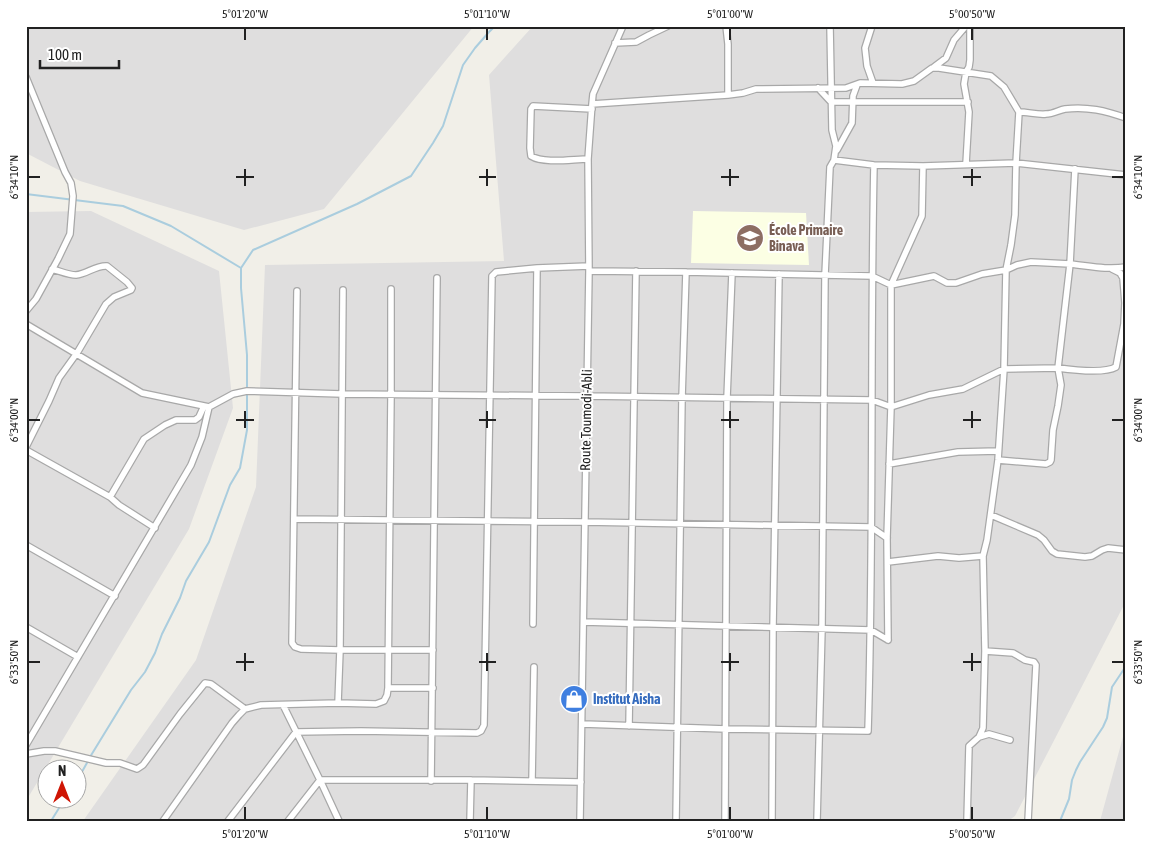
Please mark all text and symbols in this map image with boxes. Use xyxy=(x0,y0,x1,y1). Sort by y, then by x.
text: 5°01'20"W xyxy=(222,7,268,21)
text: 5°01'10"W xyxy=(464,7,510,21)
text: 5°01'00"W xyxy=(707,7,753,21)
text: 5°00'50"W xyxy=(949,7,995,21)
scale bar xyxy=(40,38,119,70)
text: 100 m xyxy=(48,46,82,63)
text: 6°34'10"N xyxy=(7,155,21,199)
text: 6°34'10"N xyxy=(1131,155,1145,199)
place label: École Primaire Binava xyxy=(769,222,843,254)
school or university icon: École Primaire Binava xyxy=(735,223,765,253)
street label: Route Toumodi-Abli xyxy=(577,369,595,471)
text: 6°34'00"N xyxy=(7,398,21,442)
text: 6°34'00"N xyxy=(1131,398,1145,442)
text: 6°33'50"N xyxy=(7,640,21,684)
text: 6°33'50"N xyxy=(1131,640,1145,684)
shop icon: Institut Aisha xyxy=(559,684,589,714)
place label: Institut Aisha xyxy=(593,691,661,707)
north arrow xyxy=(38,760,88,810)
text: N xyxy=(58,763,66,779)
text: 5°01'20"W xyxy=(222,827,268,841)
text: 5°01'10"W xyxy=(464,827,510,841)
text: 5°01'00"W xyxy=(707,827,753,841)
text: 5°00'50"W xyxy=(949,827,995,841)

